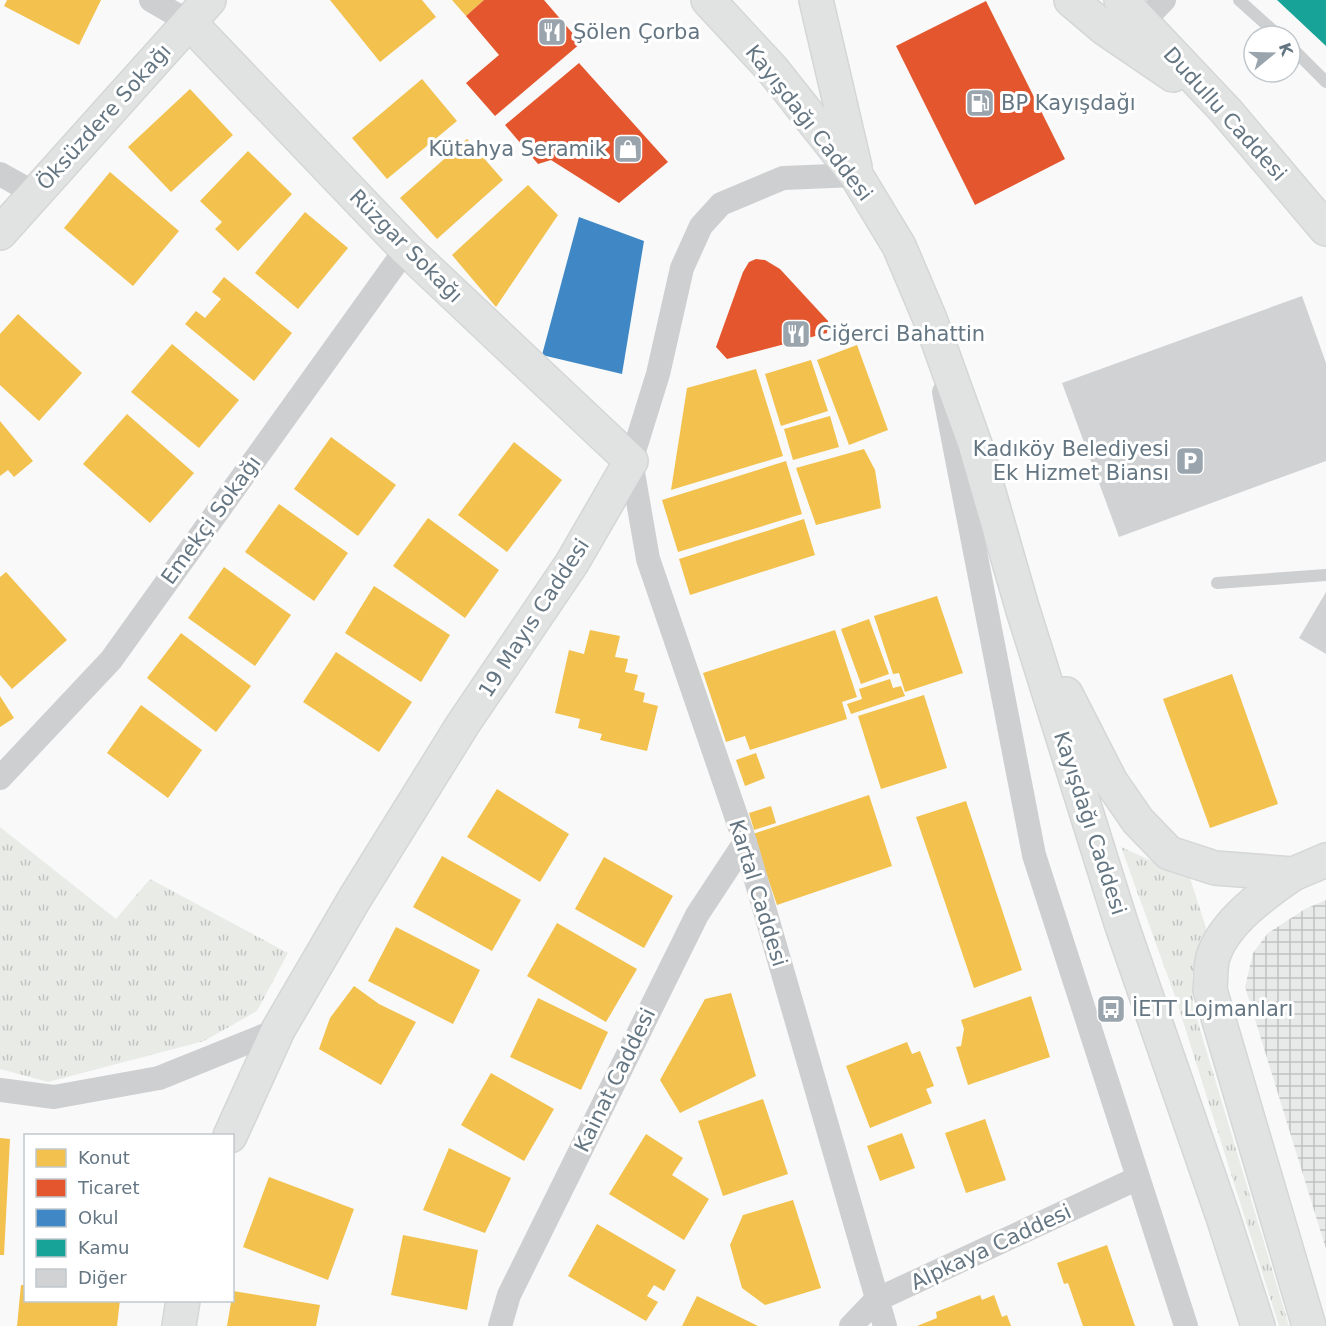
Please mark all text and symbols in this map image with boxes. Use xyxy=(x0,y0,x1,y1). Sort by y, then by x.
restaurant icon: Şölen Çorba xyxy=(536,16,568,48)
place label: Şölen Çorba xyxy=(573,20,700,44)
north arrow xyxy=(1242,24,1302,84)
street label: Öksüzdere Sokağı xyxy=(31,38,176,195)
street label: Kayışdağı Caddesi xyxy=(741,40,877,206)
text: K xyxy=(1275,40,1297,59)
street label: Dudullu Caddesi xyxy=(1159,42,1291,186)
fuel station icon: BP Kayışdağı xyxy=(964,87,996,119)
place label: BP Kayışdağı xyxy=(1001,91,1136,115)
shop icon: Kütahya Seramik xyxy=(612,133,644,165)
place label: Kütahya Seramik xyxy=(428,137,608,161)
street label: Rüzgar Sokağı xyxy=(345,185,467,307)
restaurant icon: Ciğerci Bahattin xyxy=(780,318,812,350)
place label: Ciğerci Bahattin xyxy=(817,322,985,346)
place label: Kadıköy Belediyesi Ek Hizmet Biansı xyxy=(973,437,1169,485)
parking icon: Kadıköy Belediyesi Ek Hizmet Biansı xyxy=(1174,445,1206,477)
street label: Emekçi Sokağı xyxy=(156,451,266,589)
street label: 19 Mayıs Caddesi xyxy=(474,534,594,702)
street label: Kayışdağı Caddesi xyxy=(1049,728,1131,918)
street label: Kartal Caddesi xyxy=(724,817,792,969)
bus stop icon: İETT Lojmanları xyxy=(1095,993,1127,1025)
place label: İETT Lojmanları xyxy=(1132,996,1293,1021)
street label: Kainat Caddesi xyxy=(570,1004,660,1156)
legend xyxy=(24,1134,234,1302)
text: Konut xyxy=(78,1147,130,1168)
text: Ticaret xyxy=(77,1177,140,1198)
street label: Alpkaya Caddesi xyxy=(907,1199,1075,1295)
text: Okul xyxy=(78,1207,118,1228)
text: Kamu xyxy=(78,1237,129,1258)
text: Diğer xyxy=(78,1267,127,1288)

